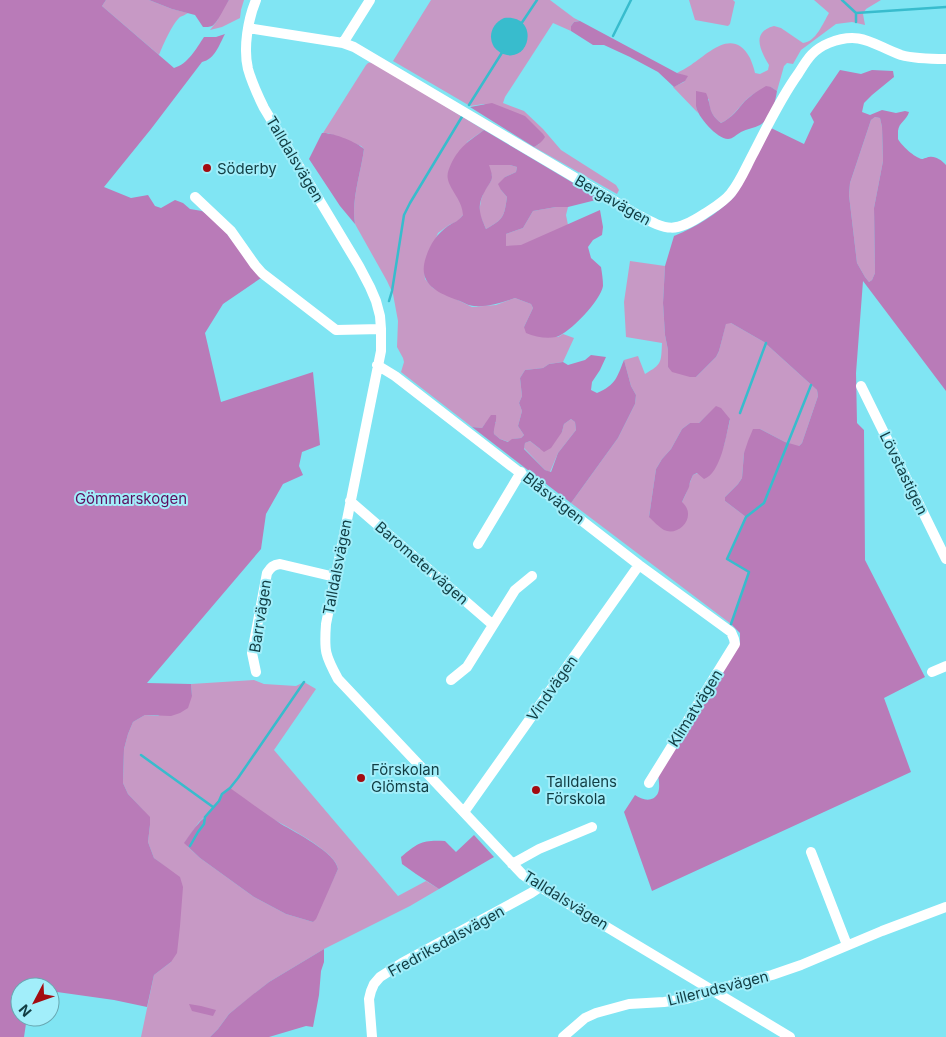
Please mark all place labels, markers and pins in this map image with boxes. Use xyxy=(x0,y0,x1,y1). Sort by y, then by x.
place label: Söderby xyxy=(217,159,277,178)
marker: Söderby xyxy=(201,162,213,174)
place label: Förskolan Glömsta xyxy=(371,760,440,796)
marker: Förskolan Glömsta xyxy=(355,772,367,784)
place label: Talldalens Förskola xyxy=(546,772,617,808)
marker: Talldalens Förskola xyxy=(530,784,542,796)

